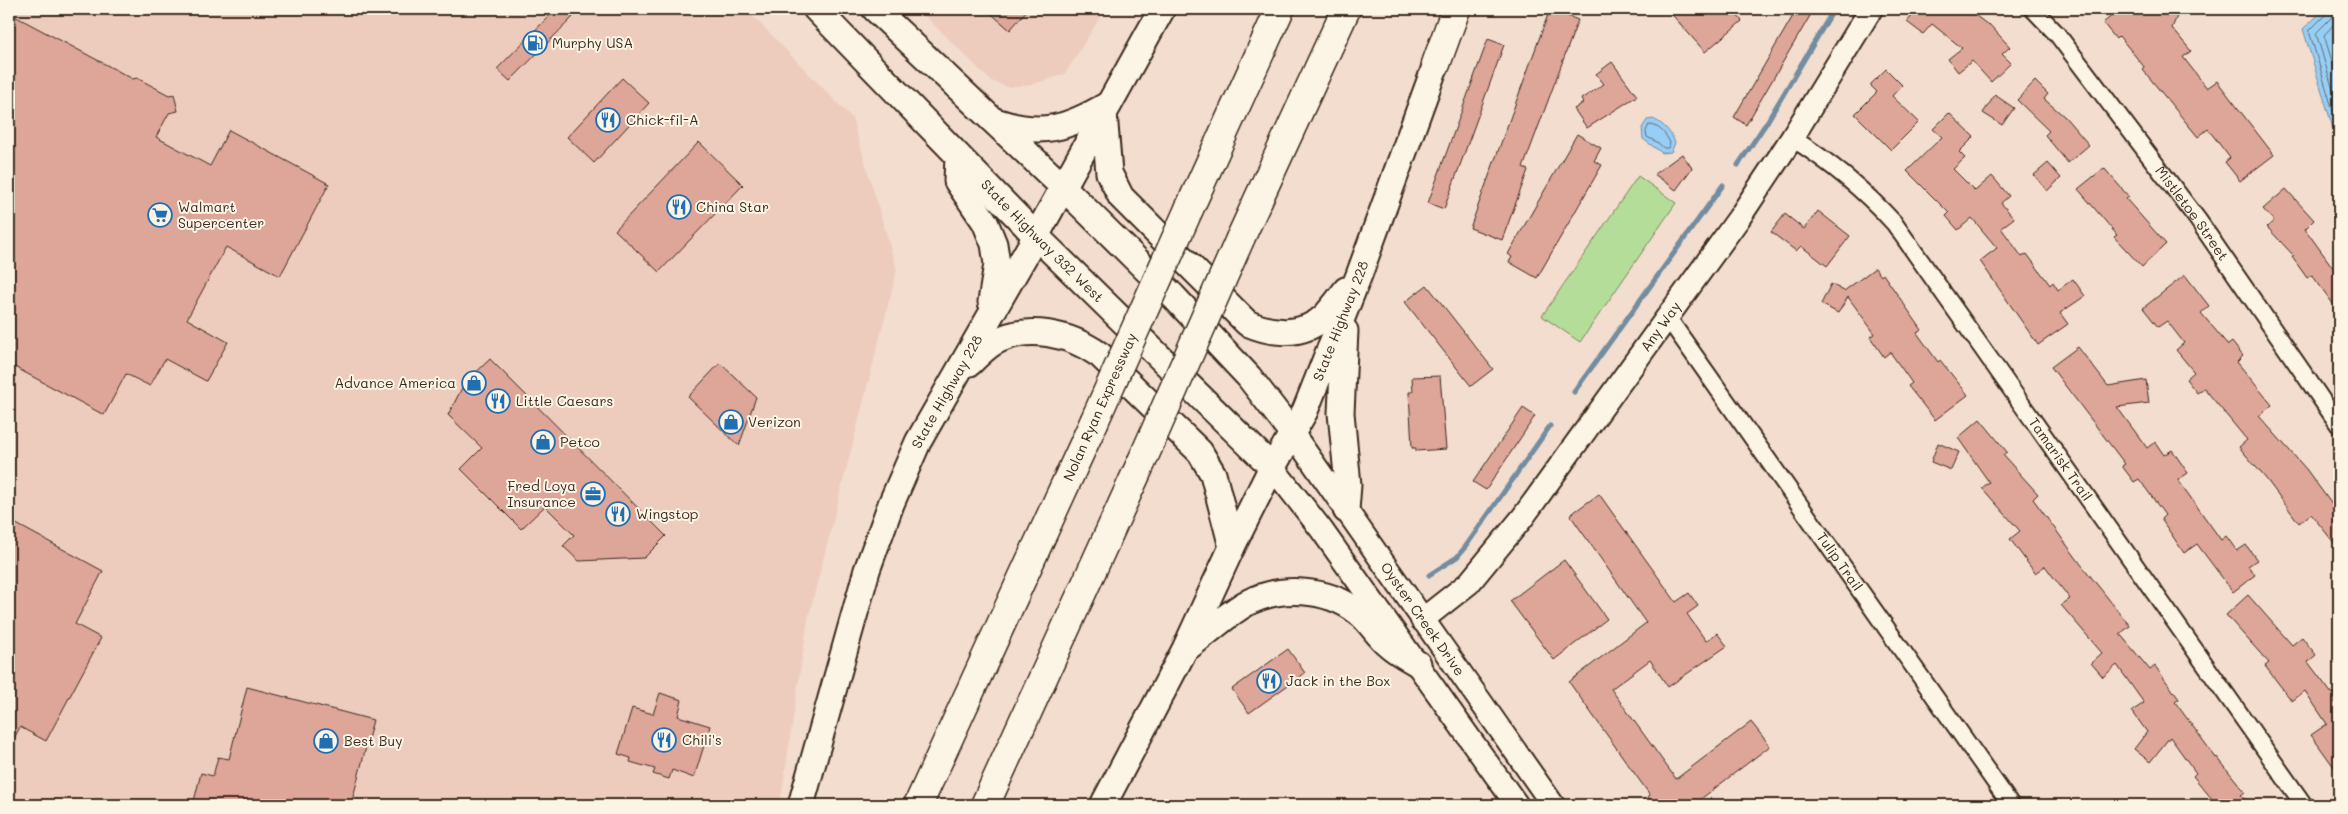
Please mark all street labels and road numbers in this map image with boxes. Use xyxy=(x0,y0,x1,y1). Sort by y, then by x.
street label: Mistletoe Street xyxy=(2151,162,2233,264)
street label: State Highway 332 West xyxy=(977,175,1108,306)
street label: State Highway 228 xyxy=(1308,258,1372,384)
street label: Any Way xyxy=(1636,297,1685,355)
street label: Nolan Ryan Expressway xyxy=(1058,330,1141,484)
street label: State Highway 228 xyxy=(906,331,986,451)
street label: Tamarisk Trail xyxy=(2025,413,2097,504)
street label: Tulip Trail xyxy=(1813,528,1867,595)
street label: Oyster Creek Drive xyxy=(1377,558,1470,679)

